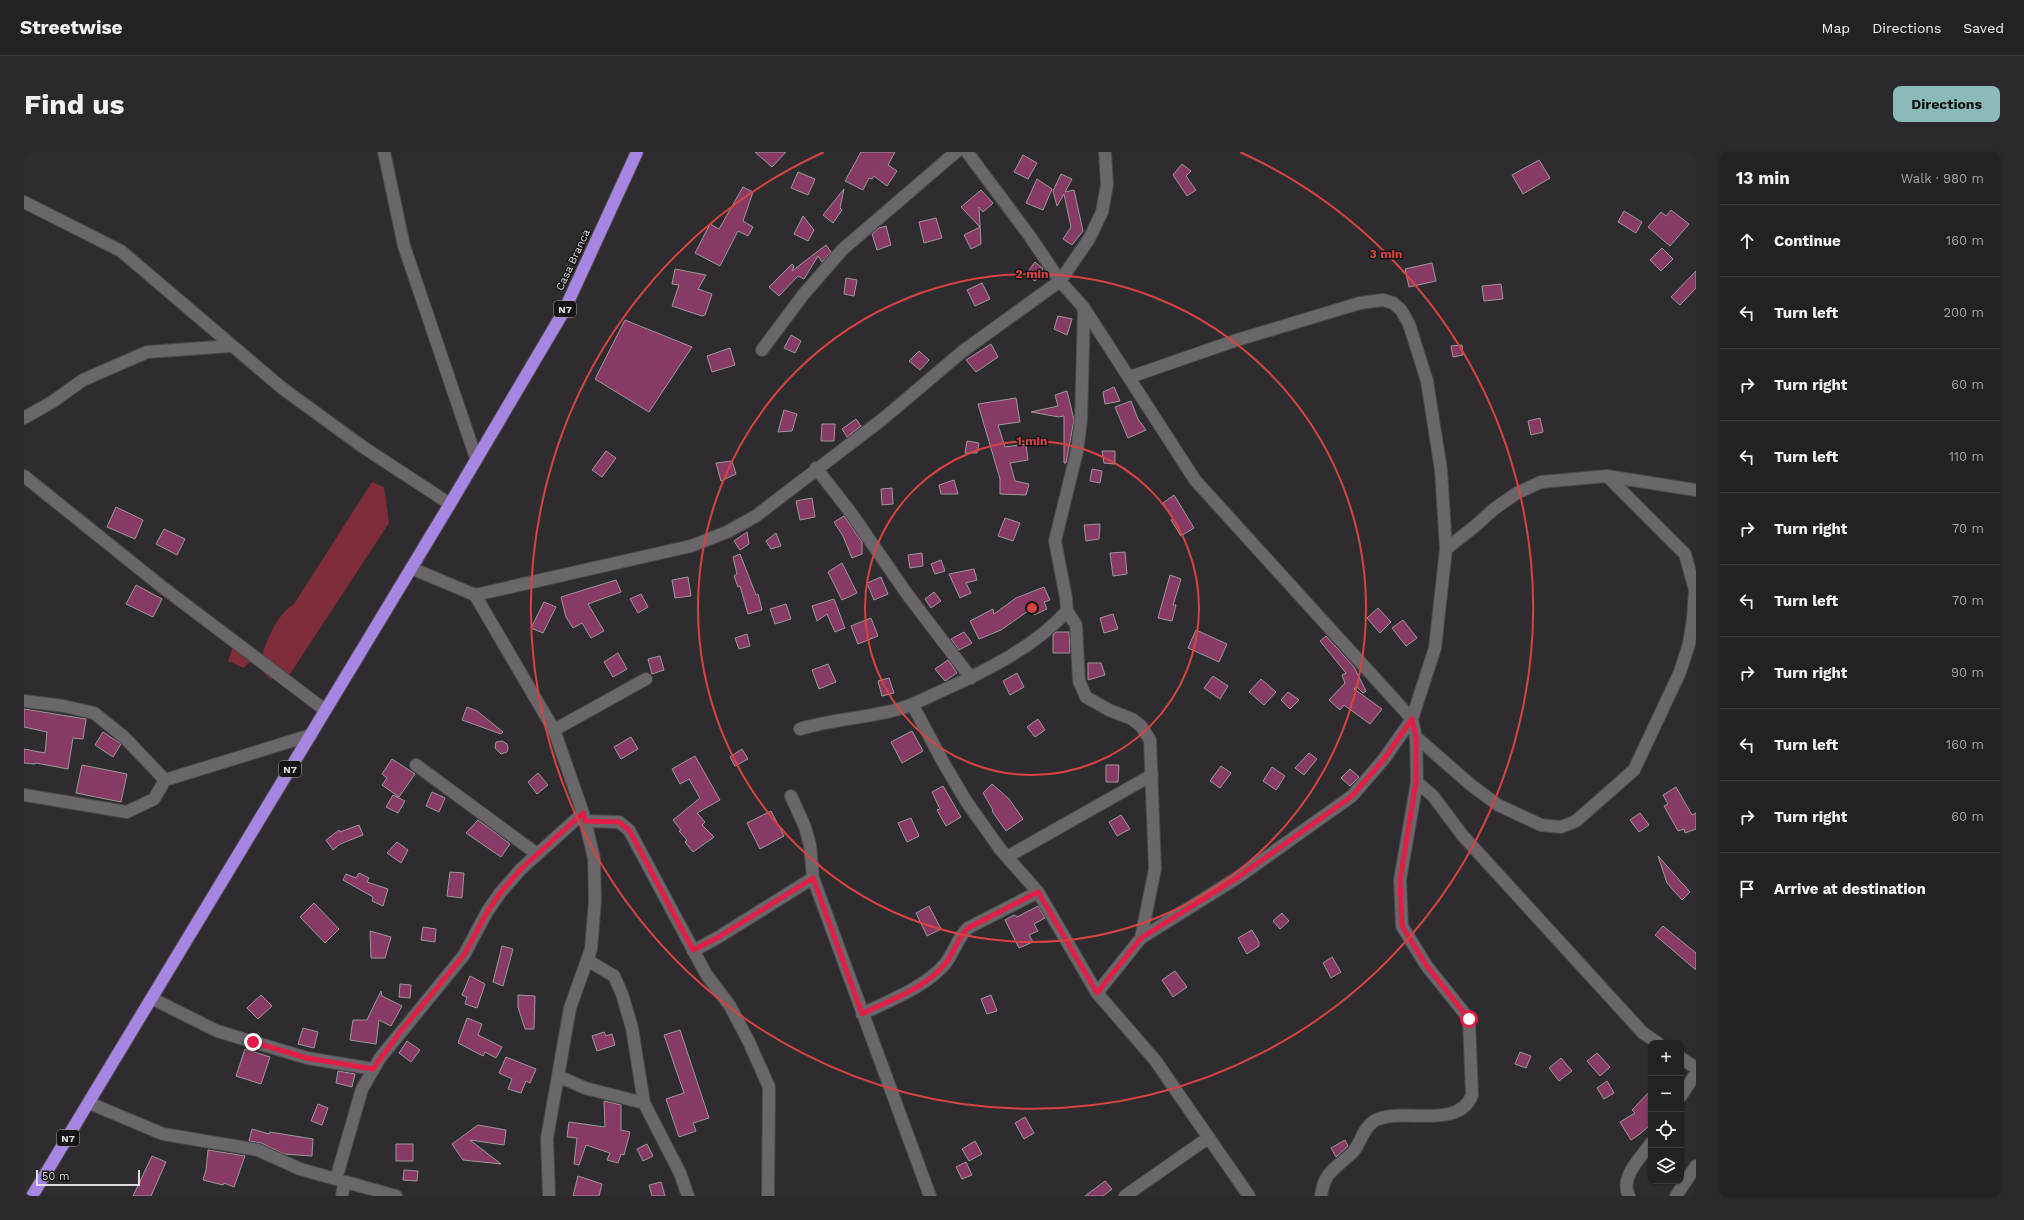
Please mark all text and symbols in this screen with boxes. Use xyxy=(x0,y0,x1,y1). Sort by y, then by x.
text: Streetwise xyxy=(20,16,123,39)
text: Map xyxy=(1822,20,1850,36)
text: Directions xyxy=(1872,20,1941,36)
text: Saved xyxy=(1963,20,2004,36)
button: Directions xyxy=(1893,86,2000,122)
text: Find us xyxy=(24,88,124,121)
text: 13 min xyxy=(1736,168,1790,188)
text: Walk · 980 m xyxy=(1901,171,1984,186)
street label: Casa Branca xyxy=(553,227,593,293)
icon: ahead xyxy=(1736,230,1758,252)
text: Continue xyxy=(1774,232,1841,250)
text: 160 m xyxy=(1946,233,1984,248)
text: 3 min xyxy=(1370,247,1402,261)
text: 2 min xyxy=(1016,267,1048,281)
road number: N7 xyxy=(554,301,576,317)
icon: left xyxy=(1736,302,1758,324)
text: Turn left xyxy=(1774,304,1838,322)
text: 200 m xyxy=(1943,305,1984,320)
icon: right xyxy=(1736,374,1758,396)
text: Turn right xyxy=(1774,376,1847,394)
text: 60 m xyxy=(1951,377,1984,392)
text: 1 min xyxy=(1017,434,1047,448)
icon: left xyxy=(1736,446,1758,468)
text: Turn left xyxy=(1774,448,1838,466)
text: 110 m xyxy=(1949,449,1984,464)
icon: right xyxy=(1736,518,1758,540)
text: Turn right xyxy=(1774,520,1847,538)
text: 70 m xyxy=(1952,521,1984,536)
icon: left xyxy=(1736,590,1758,612)
text: Turn left xyxy=(1774,592,1838,610)
text: 70 m xyxy=(1952,593,1984,608)
centre of rings xyxy=(1025,601,1039,615)
icon: right xyxy=(1736,662,1758,684)
text: Turn right xyxy=(1774,664,1847,682)
text: 90 m xyxy=(1951,665,1984,680)
icon: left xyxy=(1736,734,1758,756)
text: Turn left xyxy=(1774,736,1838,754)
text: 160 m xyxy=(1946,737,1984,752)
road number: N7 xyxy=(279,761,301,777)
icon: right xyxy=(1736,806,1758,828)
text: Turn right xyxy=(1774,808,1847,826)
text: 60 m xyxy=(1951,809,1984,824)
icon: arrive xyxy=(1736,878,1758,900)
text: Arrive at destination xyxy=(1774,880,1926,898)
route start xyxy=(1460,1010,1478,1028)
route end xyxy=(244,1033,262,1051)
map controls xyxy=(1648,1040,1684,1184)
button: + xyxy=(1648,1040,1684,1076)
button: − xyxy=(1648,1076,1684,1112)
button: locate xyxy=(1648,1112,1684,1148)
road number: N7 xyxy=(57,1130,79,1146)
button: layers xyxy=(1648,1148,1684,1184)
scale bar xyxy=(36,1168,140,1187)
text: 50 m xyxy=(42,1170,69,1183)

